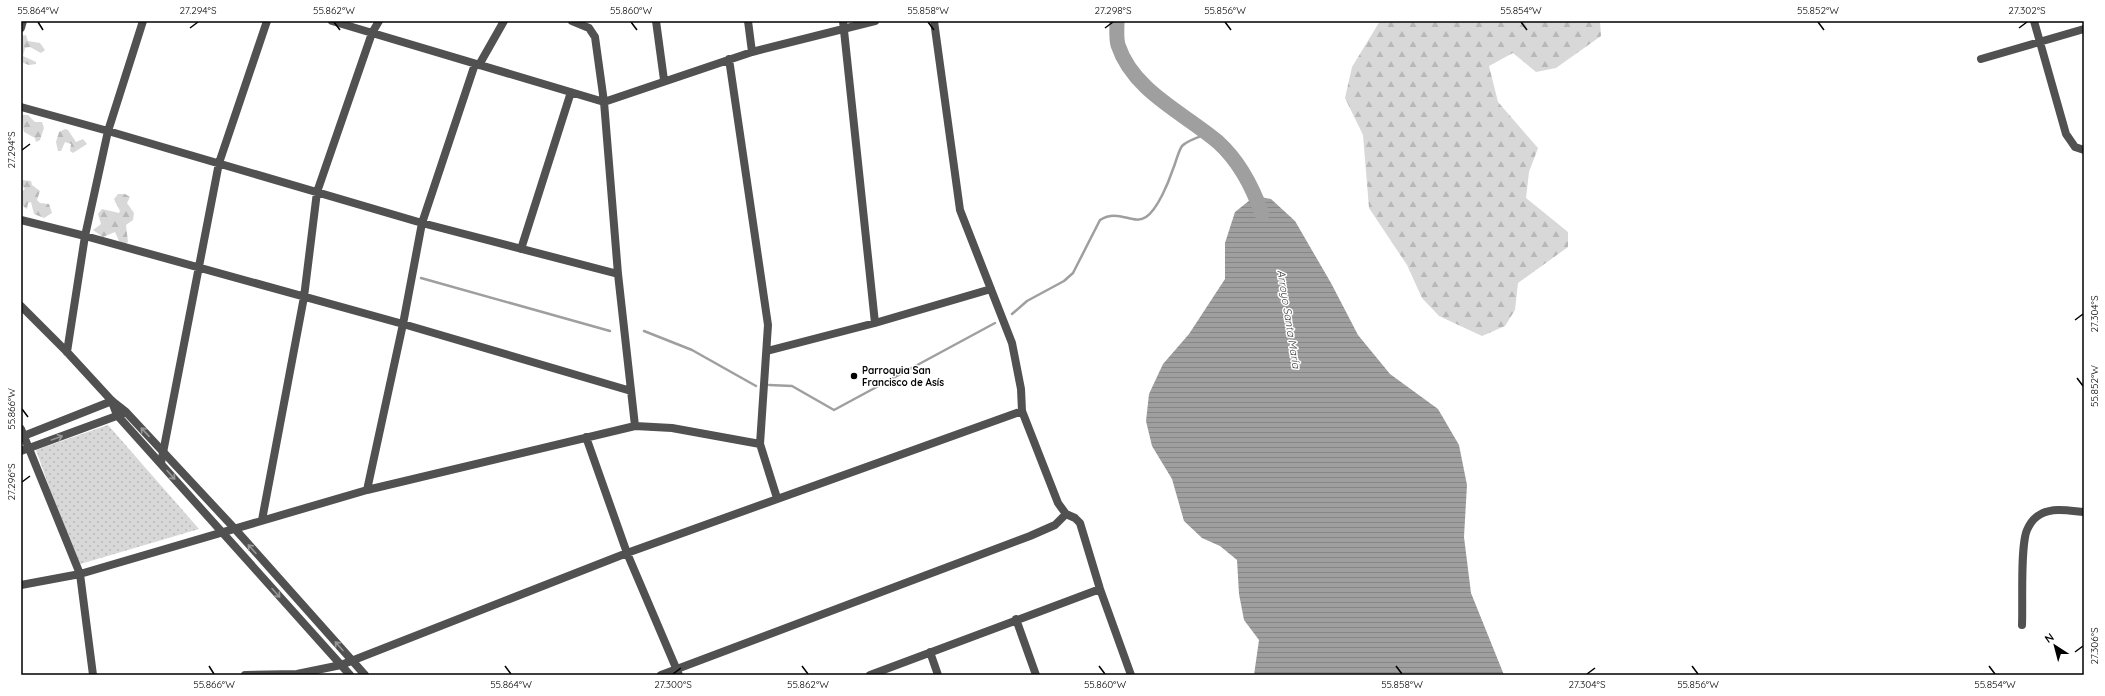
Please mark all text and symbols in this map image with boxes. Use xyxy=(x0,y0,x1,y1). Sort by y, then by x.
text: 55.864°W xyxy=(17,4,59,17)
text: 27.294°S xyxy=(180,4,217,17)
text: 55.862°W xyxy=(313,4,355,17)
text: 55.860°W xyxy=(610,4,652,17)
text: 55.858°W xyxy=(907,4,949,17)
text: 27.298°S xyxy=(1094,4,1132,17)
text: 55.856°W xyxy=(1204,4,1246,17)
text: 55.854°W xyxy=(1500,4,1542,17)
text: 55.852°W xyxy=(1797,4,1839,17)
text: 27.302°S xyxy=(2008,4,2046,17)
text: 27.294°S xyxy=(5,131,18,169)
water label: Arroyo Santa María xyxy=(1274,269,1304,371)
text: 27.304°S xyxy=(2088,295,2101,333)
place label: Parroquia San Francisco de Asís xyxy=(862,364,944,389)
text: 55.852°W xyxy=(2088,365,2101,407)
marker: Parroquia San Francisco de Asís xyxy=(849,371,859,381)
text: 55.866°W xyxy=(5,388,18,430)
one-way arrow xyxy=(141,427,150,438)
one-way arrow xyxy=(51,433,63,441)
text: 27.296°S xyxy=(5,463,18,501)
one-way arrow xyxy=(166,470,176,480)
one-way arrow xyxy=(248,543,257,554)
one-way arrow xyxy=(272,587,281,598)
north arrow xyxy=(2035,626,2075,666)
text: 27.306°S xyxy=(2088,627,2101,665)
text: N xyxy=(2042,630,2057,646)
one-way arrow xyxy=(334,641,344,651)
text: 55.866°W xyxy=(193,678,235,691)
text: 55.864°W xyxy=(490,678,532,691)
text: 27.300°S xyxy=(654,678,692,691)
text: 55.862°W xyxy=(787,678,829,691)
text: 55.860°W xyxy=(1084,678,1126,691)
text: 55.858°W xyxy=(1381,678,1423,691)
text: 27.304°S xyxy=(1568,678,1606,691)
text: 55.856°W xyxy=(1677,678,1719,691)
text: 55.854°W xyxy=(1974,678,2016,691)

